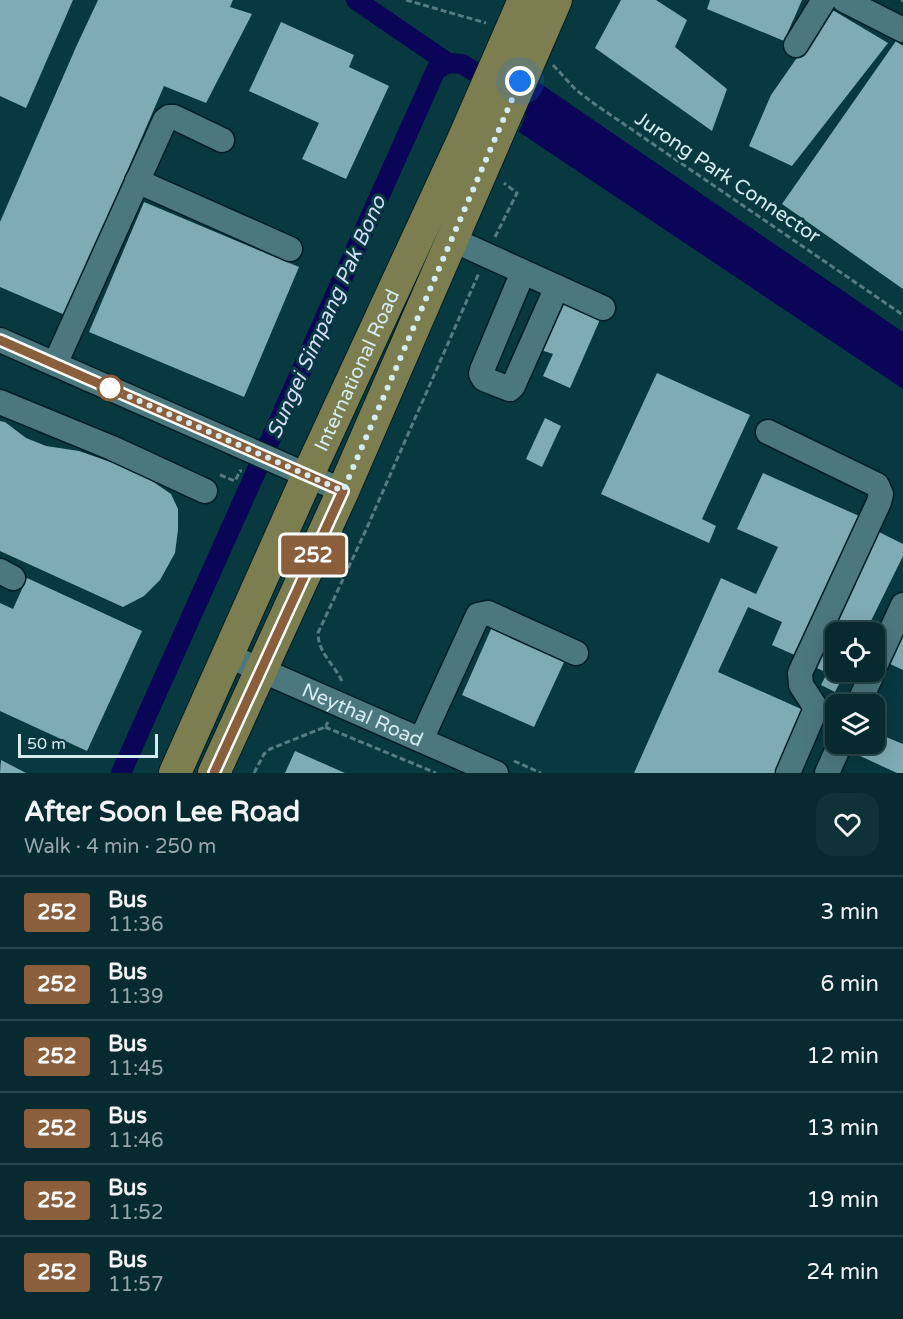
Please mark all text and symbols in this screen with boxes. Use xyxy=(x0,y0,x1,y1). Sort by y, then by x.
your location xyxy=(505,66,535,96)
street label: Jurong Park Connector xyxy=(630,107,825,249)
water label: Sungei Simpang Pak Bono xyxy=(262,191,392,442)
street label: International Road xyxy=(310,286,405,455)
unlabelled marker xyxy=(97,375,123,401)
line badge: 252 xyxy=(278,536,348,574)
text: 252 xyxy=(293,543,333,568)
map controls xyxy=(825,622,885,754)
button: locate xyxy=(825,622,885,682)
street label: Neythal Road xyxy=(298,678,427,753)
button: layers xyxy=(825,694,885,754)
scale bar xyxy=(18,731,158,758)
text: 50 m xyxy=(27,734,66,754)
button: heart xyxy=(816,793,879,856)
text: After Soon Lee Road xyxy=(24,795,300,829)
text: Walk · 4 min · 250 m xyxy=(24,835,216,859)
text: Bus xyxy=(108,887,147,913)
text: 3 min xyxy=(820,899,879,925)
text: 252 xyxy=(37,900,77,925)
text: 11:36 xyxy=(108,913,163,937)
text: Bus xyxy=(108,959,147,985)
text: 6 min xyxy=(820,971,879,997)
text: 252 xyxy=(37,972,77,997)
text: 11:39 xyxy=(108,985,163,1009)
text: Bus xyxy=(108,1031,147,1057)
text: 12 min xyxy=(807,1043,879,1069)
text: 252 xyxy=(37,1044,77,1069)
text: 11:45 xyxy=(108,1057,163,1081)
text: Bus xyxy=(108,1103,147,1129)
text: 13 min xyxy=(807,1115,879,1141)
text: 252 xyxy=(37,1116,77,1141)
text: 11:46 xyxy=(108,1129,163,1153)
text: Bus xyxy=(108,1175,147,1201)
text: 19 min xyxy=(807,1187,879,1213)
text: 252 xyxy=(37,1188,77,1213)
text: 11:52 xyxy=(108,1201,163,1225)
text: Bus xyxy=(108,1247,147,1273)
text: 24 min xyxy=(807,1259,879,1285)
text: 252 xyxy=(37,1260,77,1285)
text: 11:57 xyxy=(108,1273,163,1297)

